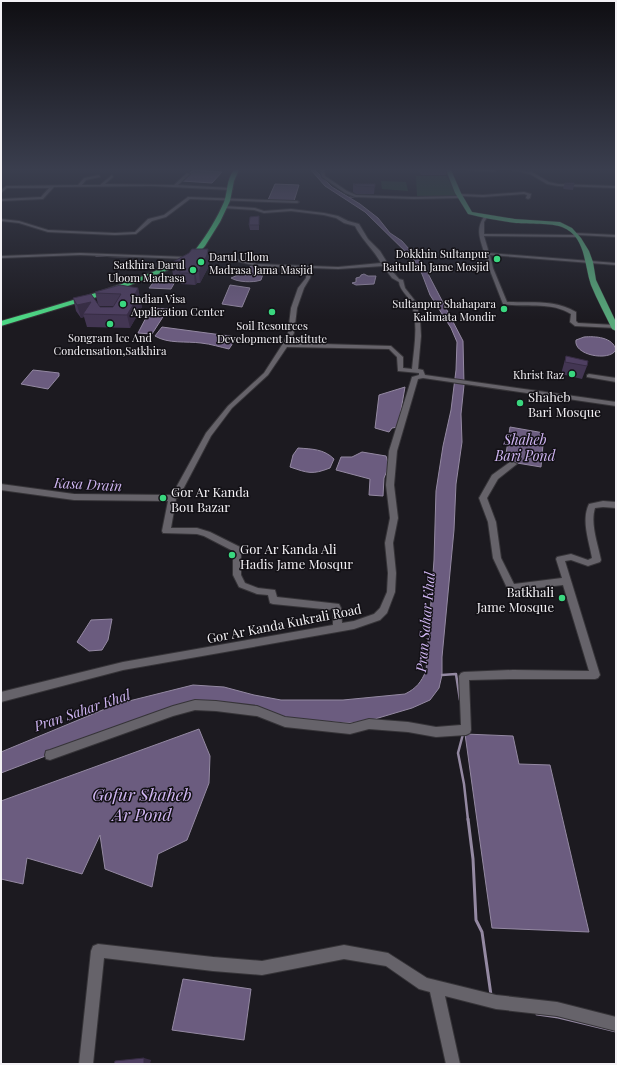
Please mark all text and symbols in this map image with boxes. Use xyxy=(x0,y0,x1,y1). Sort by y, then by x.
place label: Dokkhin Sultanpur Baitullah Jame Mosjid xyxy=(382,246,490,274)
place label: Darul Ullom Madrasa Jama Masjid xyxy=(209,249,314,277)
marker: Dokkhin Sultanpur Baitullah Jame Mosjid xyxy=(492,254,502,264)
place label: Satkhira Darul Uloom Madrasa xyxy=(108,257,186,285)
marker: Darul Ullom Madrasa Jama Masjid xyxy=(196,257,206,267)
marker: Satkhira Darul Uloom Madrasa xyxy=(188,265,198,275)
place label: Indian Visa Application Center xyxy=(130,291,225,319)
place label: Sultanpur Shahapara Kalimata Mondir xyxy=(392,296,497,324)
marker: Indian Visa Application Center xyxy=(118,299,128,309)
marker: Sultanpur Shahapara Kalimata Mondir xyxy=(499,304,509,314)
marker: Soil Resources Development Institute xyxy=(267,307,277,317)
place label: Soil Resources Development Institute xyxy=(217,318,328,346)
marker: Songram Ice And Condensation,Satkhira xyxy=(105,319,115,329)
place label: Songram Ice And Condensation,Satkhira xyxy=(54,330,167,358)
place label: Khrist Raz xyxy=(513,367,564,382)
marker: Khrist Raz xyxy=(567,369,577,379)
place label: Shaheb Bari Mosque xyxy=(528,388,601,420)
marker: Shaheb Bari Mosque xyxy=(515,398,525,408)
water label: Shaheb Bari Pond xyxy=(494,430,556,465)
water label: Kasa Drain xyxy=(52,473,123,495)
place label: Gor Ar Kanda Bou Bazar xyxy=(171,483,250,515)
marker: Gor Ar Kanda Bou Bazar xyxy=(158,493,168,503)
place label: Gor Ar Kanda Ali Hadis Jame Mosqur xyxy=(240,540,353,572)
marker: Gor Ar Kanda Ali Hadis Jame Mosqur xyxy=(227,550,237,560)
water label: Pran Sahar Khal xyxy=(411,570,439,674)
place label: Batkhali Jame Mosque xyxy=(476,583,554,615)
marker: Batkhali Jame Mosque xyxy=(557,593,567,603)
street label: Gor Ar Kanda Kukrali Road xyxy=(205,600,363,646)
water label: Pran Sahar Khal xyxy=(30,684,134,736)
water label: Gofur Shaheb Ar Pond xyxy=(92,783,192,825)

